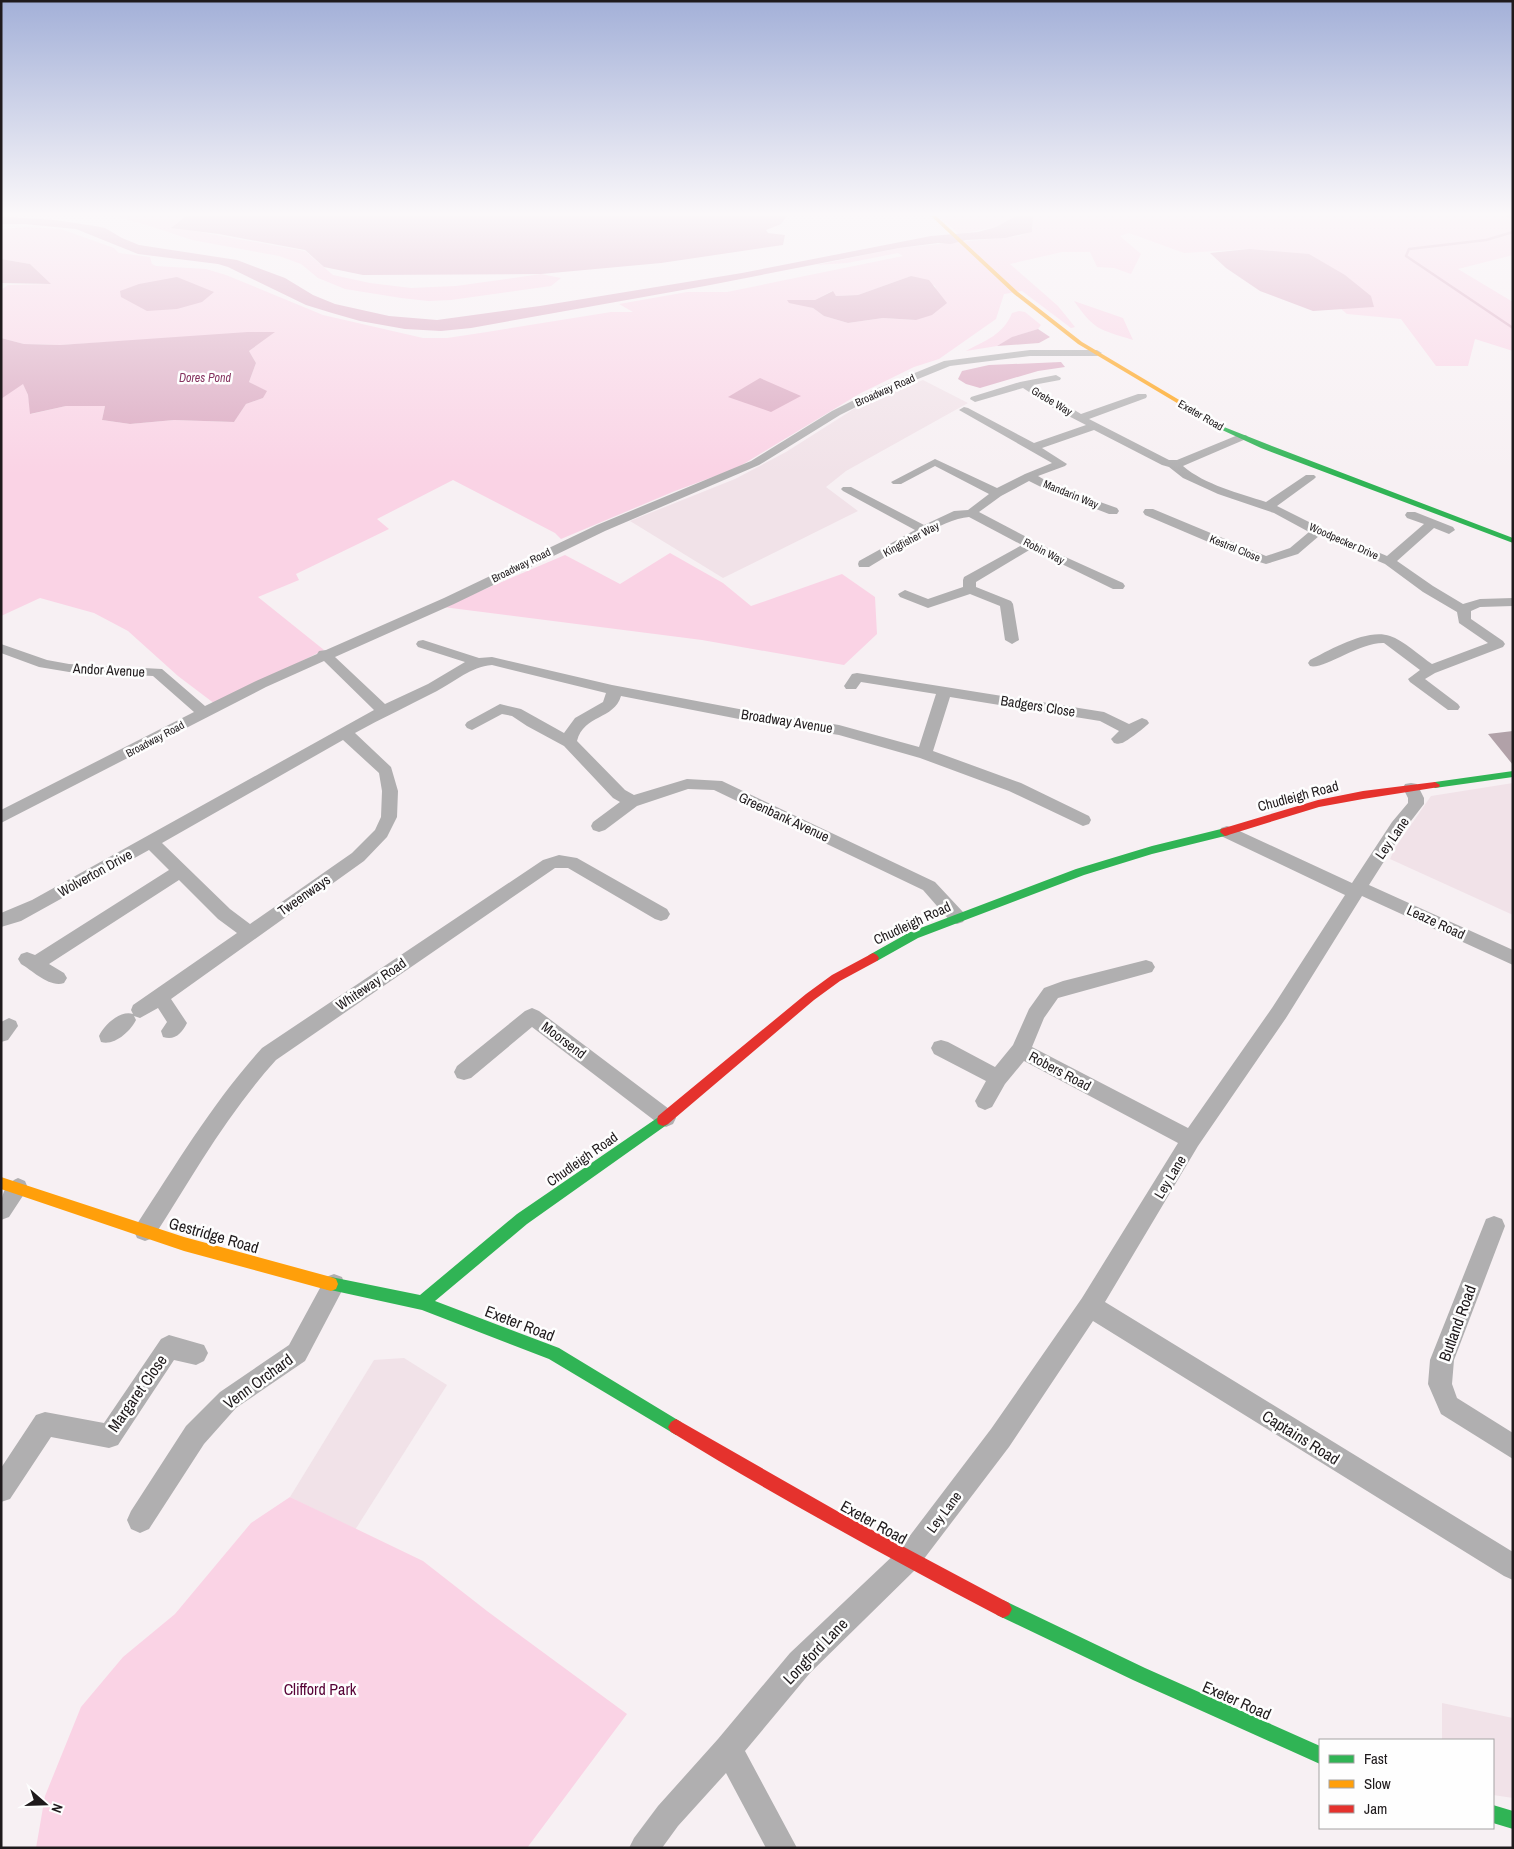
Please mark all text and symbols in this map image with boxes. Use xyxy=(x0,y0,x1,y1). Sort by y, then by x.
water label: Dores Pond xyxy=(179,370,232,386)
street label: Broadway Road xyxy=(853,371,917,409)
street label: Grebe Way xyxy=(1029,383,1075,419)
street label: Exeter Road xyxy=(1176,396,1226,434)
street label: Mandarin Way xyxy=(1041,477,1101,512)
street label: Kingfisher Way xyxy=(881,518,942,560)
street label: Woodpecker Drive xyxy=(1307,519,1381,563)
street label: Kestrel Close xyxy=(1208,531,1262,565)
street label: Robin Way xyxy=(1021,535,1067,568)
street label: Broadway Road xyxy=(489,545,553,585)
street label: Andor Avenue xyxy=(72,659,145,681)
street label: Badgers Close xyxy=(999,691,1077,721)
street label: Broadway Avenue xyxy=(740,705,834,737)
street label: Broadway Road xyxy=(123,718,187,760)
street label: Chudleigh Road xyxy=(1256,777,1340,815)
street label: Greenbank Avenue xyxy=(736,788,832,846)
street label: Ley Lane xyxy=(1371,813,1413,863)
street label: Wolverton Drive xyxy=(55,845,135,901)
street label: Tweenways xyxy=(274,870,334,920)
street label: Chudleigh Road xyxy=(871,897,953,949)
street label: Leaze Road xyxy=(1404,901,1468,943)
street label: Whiteway Road xyxy=(332,954,410,1014)
street label: Moorsend xyxy=(538,1017,590,1063)
street label: Robers Road xyxy=(1026,1047,1094,1095)
street label: Chudleigh Road xyxy=(543,1128,621,1190)
street label: Ley Lane xyxy=(1150,1152,1190,1202)
street label: Gestridge Road xyxy=(166,1212,262,1258)
street label: Butland Road xyxy=(1433,1282,1481,1364)
street label: Exeter Road xyxy=(482,1300,558,1346)
street label: Venn Orchard xyxy=(219,1348,297,1414)
street label: Margaret Close xyxy=(102,1350,172,1436)
street label: Captains Road xyxy=(1258,1404,1344,1470)
street label: Ley Lane xyxy=(923,1488,965,1536)
street label: Exeter Road xyxy=(837,1495,911,1549)
street label: Longford Lane xyxy=(778,1613,852,1689)
street label: Exeter Road xyxy=(1199,1675,1275,1725)
park label: Clifford Park xyxy=(284,1678,357,1700)
legend xyxy=(1319,1739,1494,1829)
text: Fast xyxy=(1364,1748,1388,1769)
text: Slow xyxy=(1364,1773,1391,1794)
north arrow xyxy=(20,1779,70,1829)
text: Jam xyxy=(1364,1798,1387,1819)
text: N xyxy=(47,1801,67,1815)

